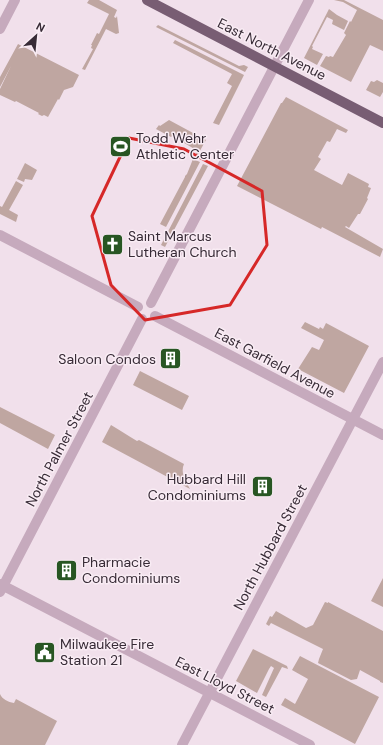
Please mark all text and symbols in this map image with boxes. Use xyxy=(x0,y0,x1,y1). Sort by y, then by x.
street label: East North Avenue xyxy=(215,14,329,84)
north arrow xyxy=(16,16,56,56)
text: N xyxy=(34,19,47,35)
place label: Todd Wehr Athletic Center xyxy=(136,129,234,163)
sports icon: Todd Wehr Athletic Center xyxy=(108,133,134,159)
place label: Saint Marcus Lutheran Church xyxy=(128,227,237,261)
church icon: Saint Marcus Lutheran Church xyxy=(100,231,126,257)
street label: East Garfield Avenue xyxy=(212,324,338,402)
building icon: Saloon Condos xyxy=(158,346,184,372)
place label: Saloon Condos xyxy=(58,350,156,368)
street label: North Palmer Street xyxy=(21,388,97,510)
place label: Hubbard Hill Condominiums xyxy=(148,470,246,504)
building icon: Hubbard Hill Condominiums xyxy=(249,474,275,500)
street label: North Hubbard Street xyxy=(229,481,311,613)
place label: Pharmacie Condominiums xyxy=(82,553,180,587)
building icon: Pharmacie Condominiums xyxy=(54,557,80,583)
place label: Milwaukee Fire Station 21 xyxy=(60,635,154,669)
public building icon: Milwaukee Fire Station 21 xyxy=(32,639,58,665)
street label: East Lloyd Street xyxy=(172,652,278,718)

